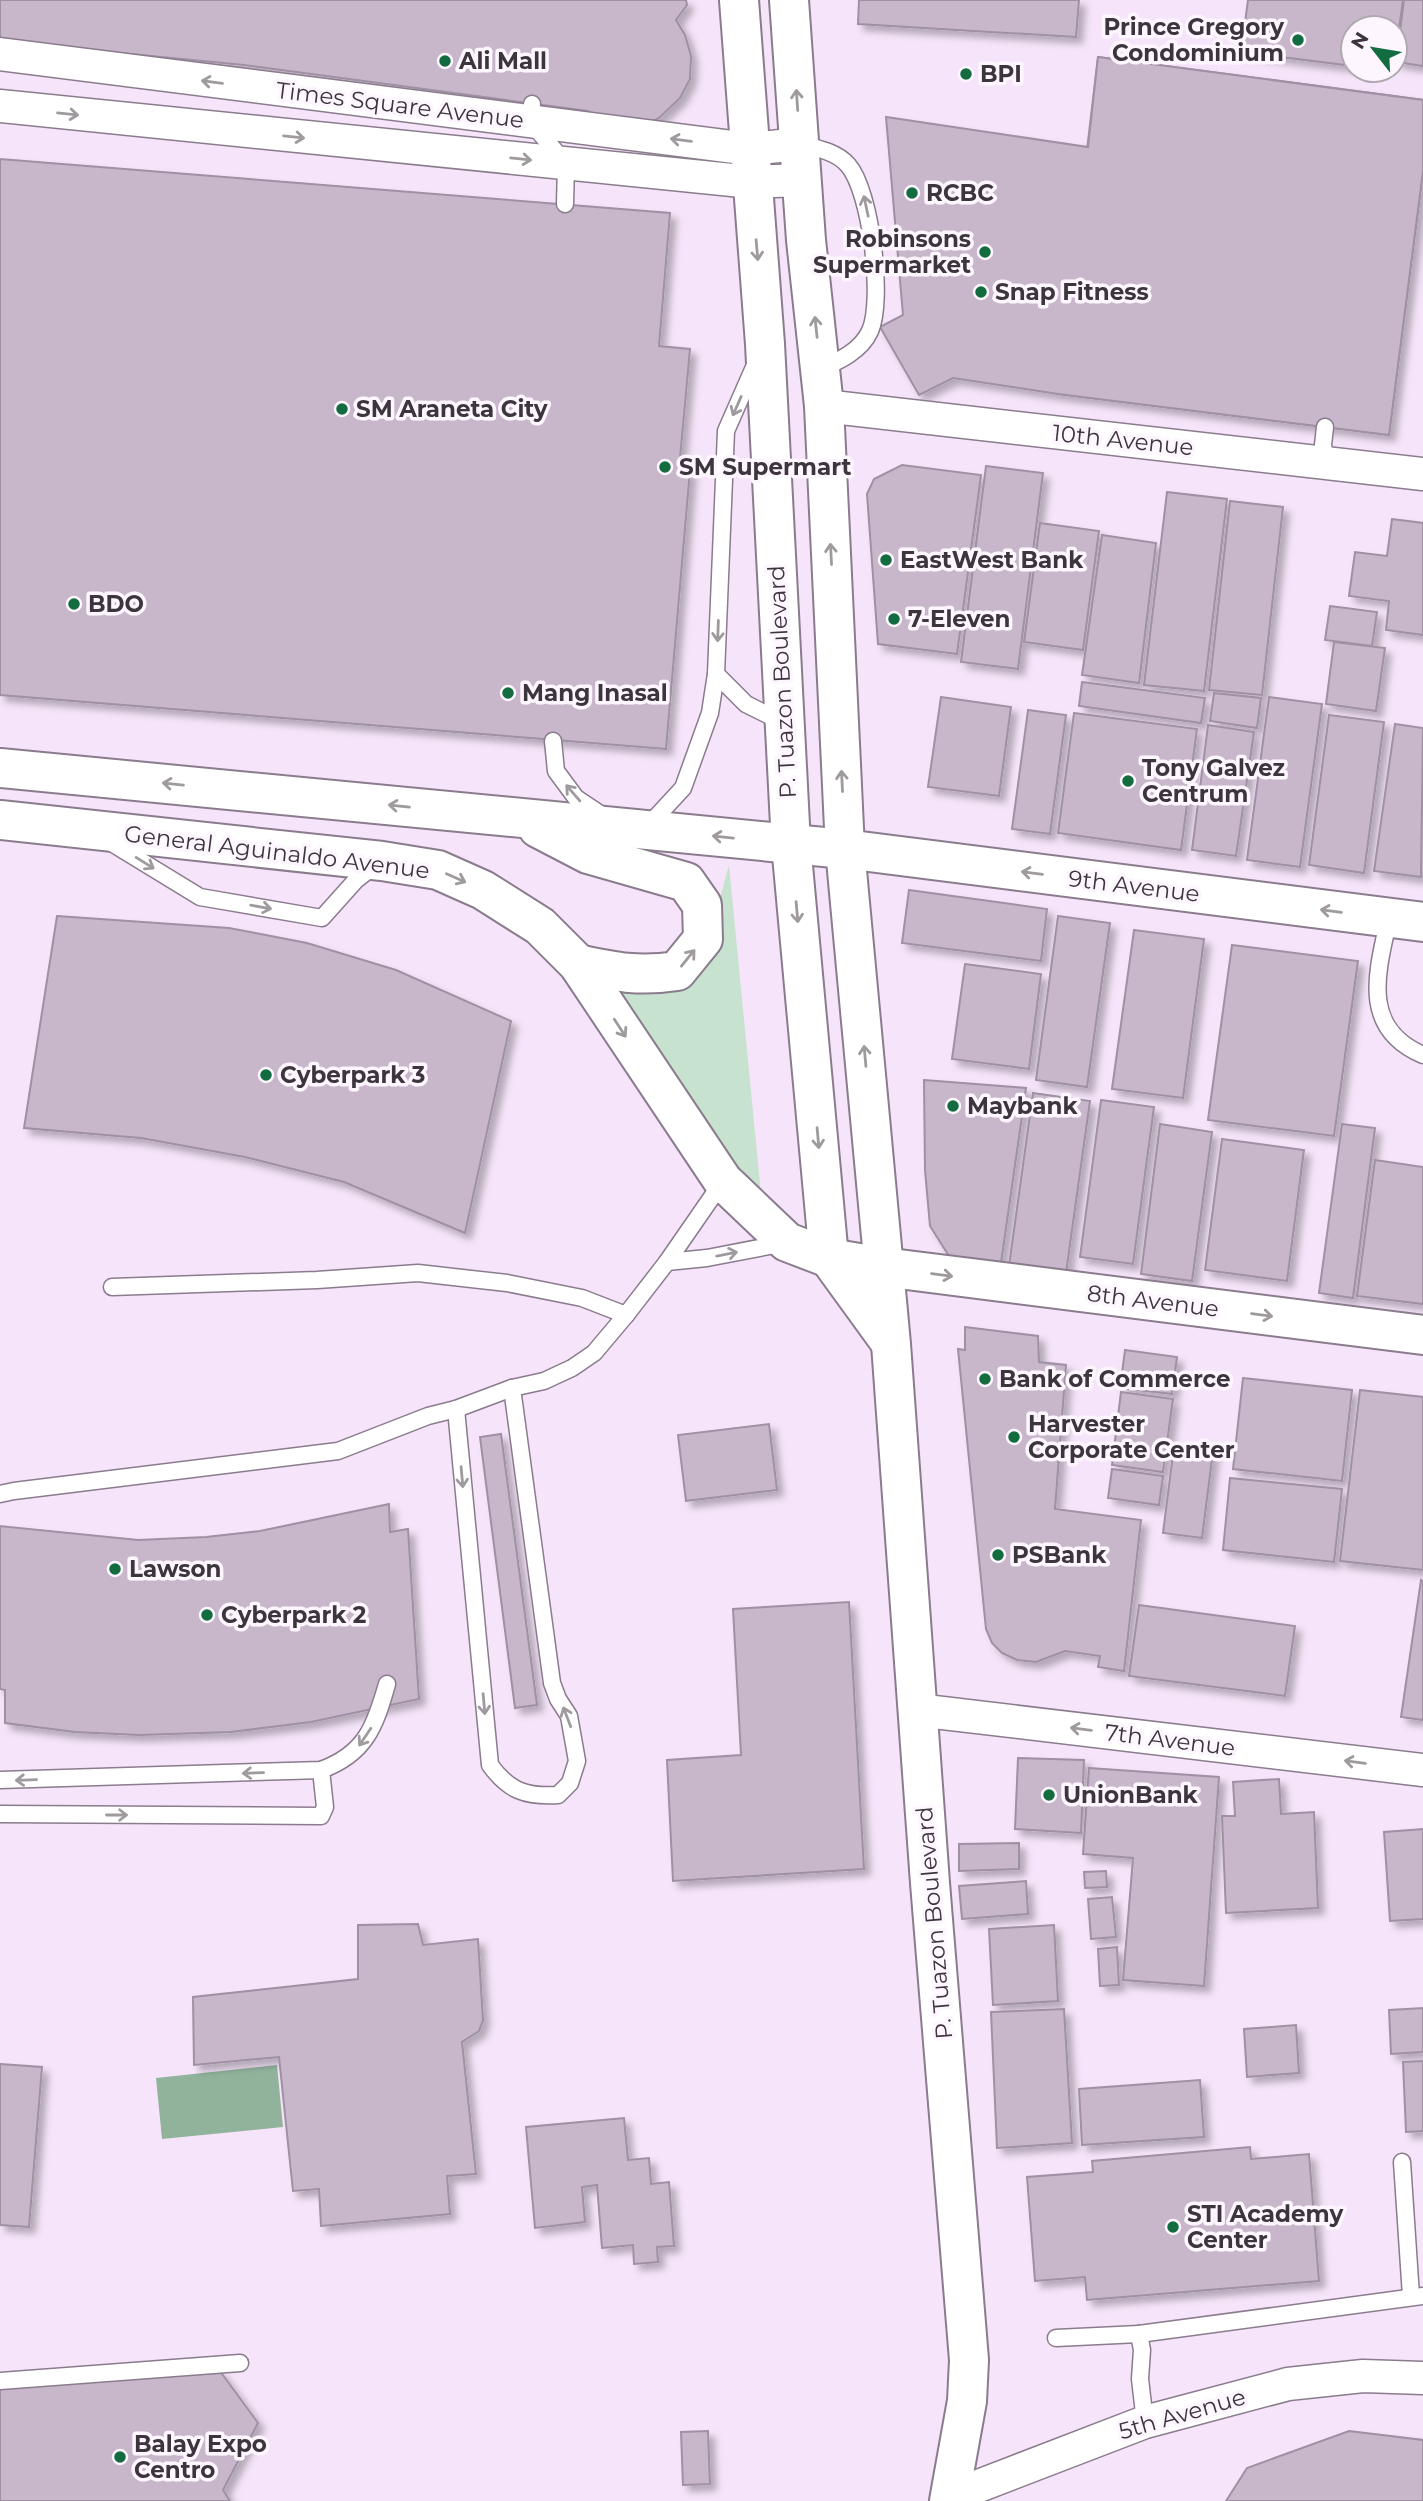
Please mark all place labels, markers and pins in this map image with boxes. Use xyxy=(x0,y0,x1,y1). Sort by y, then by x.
place label: Prince Gregory Condominium xyxy=(1103,13,1284,67)
marker: Prince Gregory Condominium xyxy=(1290,32,1306,48)
place label: Ali Mall xyxy=(458,47,547,75)
marker: Ali Mall xyxy=(437,53,453,69)
place label: BPI xyxy=(980,60,1022,88)
marker: BPI xyxy=(958,66,974,82)
place label: RCBC xyxy=(926,179,994,207)
marker: RCBC xyxy=(904,185,920,201)
place label: Robinsons Supermarket xyxy=(813,225,971,279)
marker: Robinsons Supermarket xyxy=(977,244,993,260)
place label: Snap Fitness xyxy=(995,278,1149,306)
marker: Snap Fitness xyxy=(973,284,989,300)
place label: SM Araneta City xyxy=(356,395,548,423)
marker: SM Araneta City xyxy=(334,401,350,417)
place label: SM Supermart xyxy=(679,453,851,481)
marker: SM Supermart xyxy=(657,459,673,475)
place label: EastWest Bank xyxy=(900,546,1084,574)
marker: EastWest Bank xyxy=(878,552,894,568)
place label: BDO xyxy=(88,590,144,618)
marker: BDO xyxy=(66,596,82,612)
place label: 7-Eleven xyxy=(908,605,1010,633)
marker: 7-Eleven xyxy=(886,611,902,627)
place label: Mang Inasal xyxy=(522,679,668,707)
marker: Mang Inasal xyxy=(500,685,516,701)
place label: Tony Galvez Centrum xyxy=(1142,754,1285,808)
marker: Tony Galvez Centrum xyxy=(1120,773,1136,789)
place label: Cyberpark 3 xyxy=(280,1061,426,1089)
marker: Cyberpark 3 xyxy=(258,1067,274,1083)
place label: Maybank xyxy=(967,1092,1078,1120)
marker: Maybank xyxy=(945,1098,961,1114)
place label: Bank of Commerce xyxy=(999,1365,1231,1393)
marker: Bank of Commerce xyxy=(977,1371,993,1387)
place label: Harvester Corporate Center xyxy=(1028,1410,1235,1464)
marker: Harvester Corporate Center xyxy=(1006,1429,1022,1445)
place label: PSBank xyxy=(1012,1541,1107,1569)
marker: PSBank xyxy=(990,1547,1006,1563)
place label: Lawson xyxy=(129,1555,221,1583)
marker: Lawson xyxy=(107,1561,123,1577)
place label: Cyberpark 2 xyxy=(221,1601,366,1629)
marker: Cyberpark 2 xyxy=(199,1607,215,1623)
place label: UnionBank xyxy=(1063,1781,1199,1809)
marker: UnionBank xyxy=(1041,1787,1057,1803)
place label: STI Academy Center xyxy=(1187,2200,1343,2254)
marker: STI Academy Center xyxy=(1165,2219,1181,2235)
place label: Balay Expo Centro xyxy=(134,2430,267,2484)
marker: Balay Expo Centro xyxy=(112,2449,128,2465)

